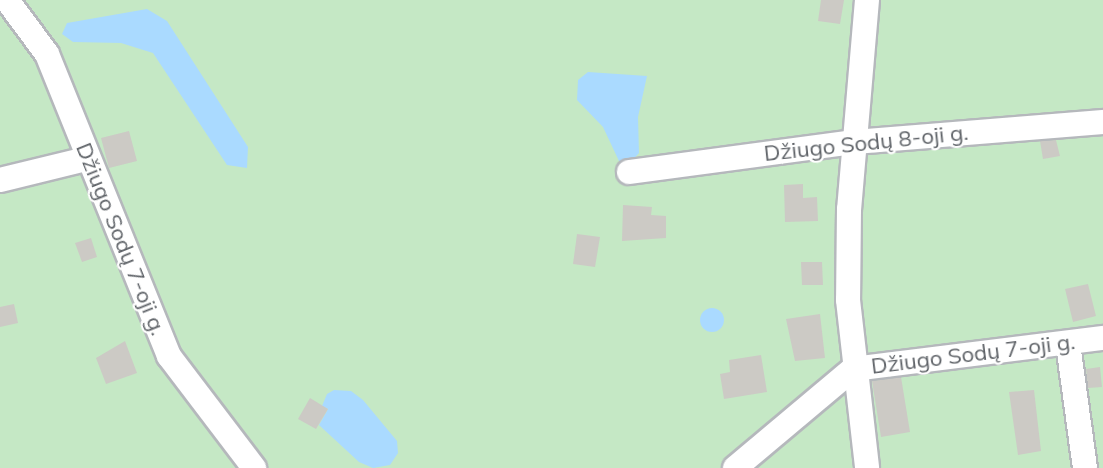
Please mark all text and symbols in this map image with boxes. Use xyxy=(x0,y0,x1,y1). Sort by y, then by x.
street label: Džiugo Sodų 8-oji g. xyxy=(763,119,969,167)
street label: Džiugo Sodų 7-oji g. xyxy=(70,139,172,339)
street label: Džiugo Sodų 7-oji g. xyxy=(870,328,1076,380)

